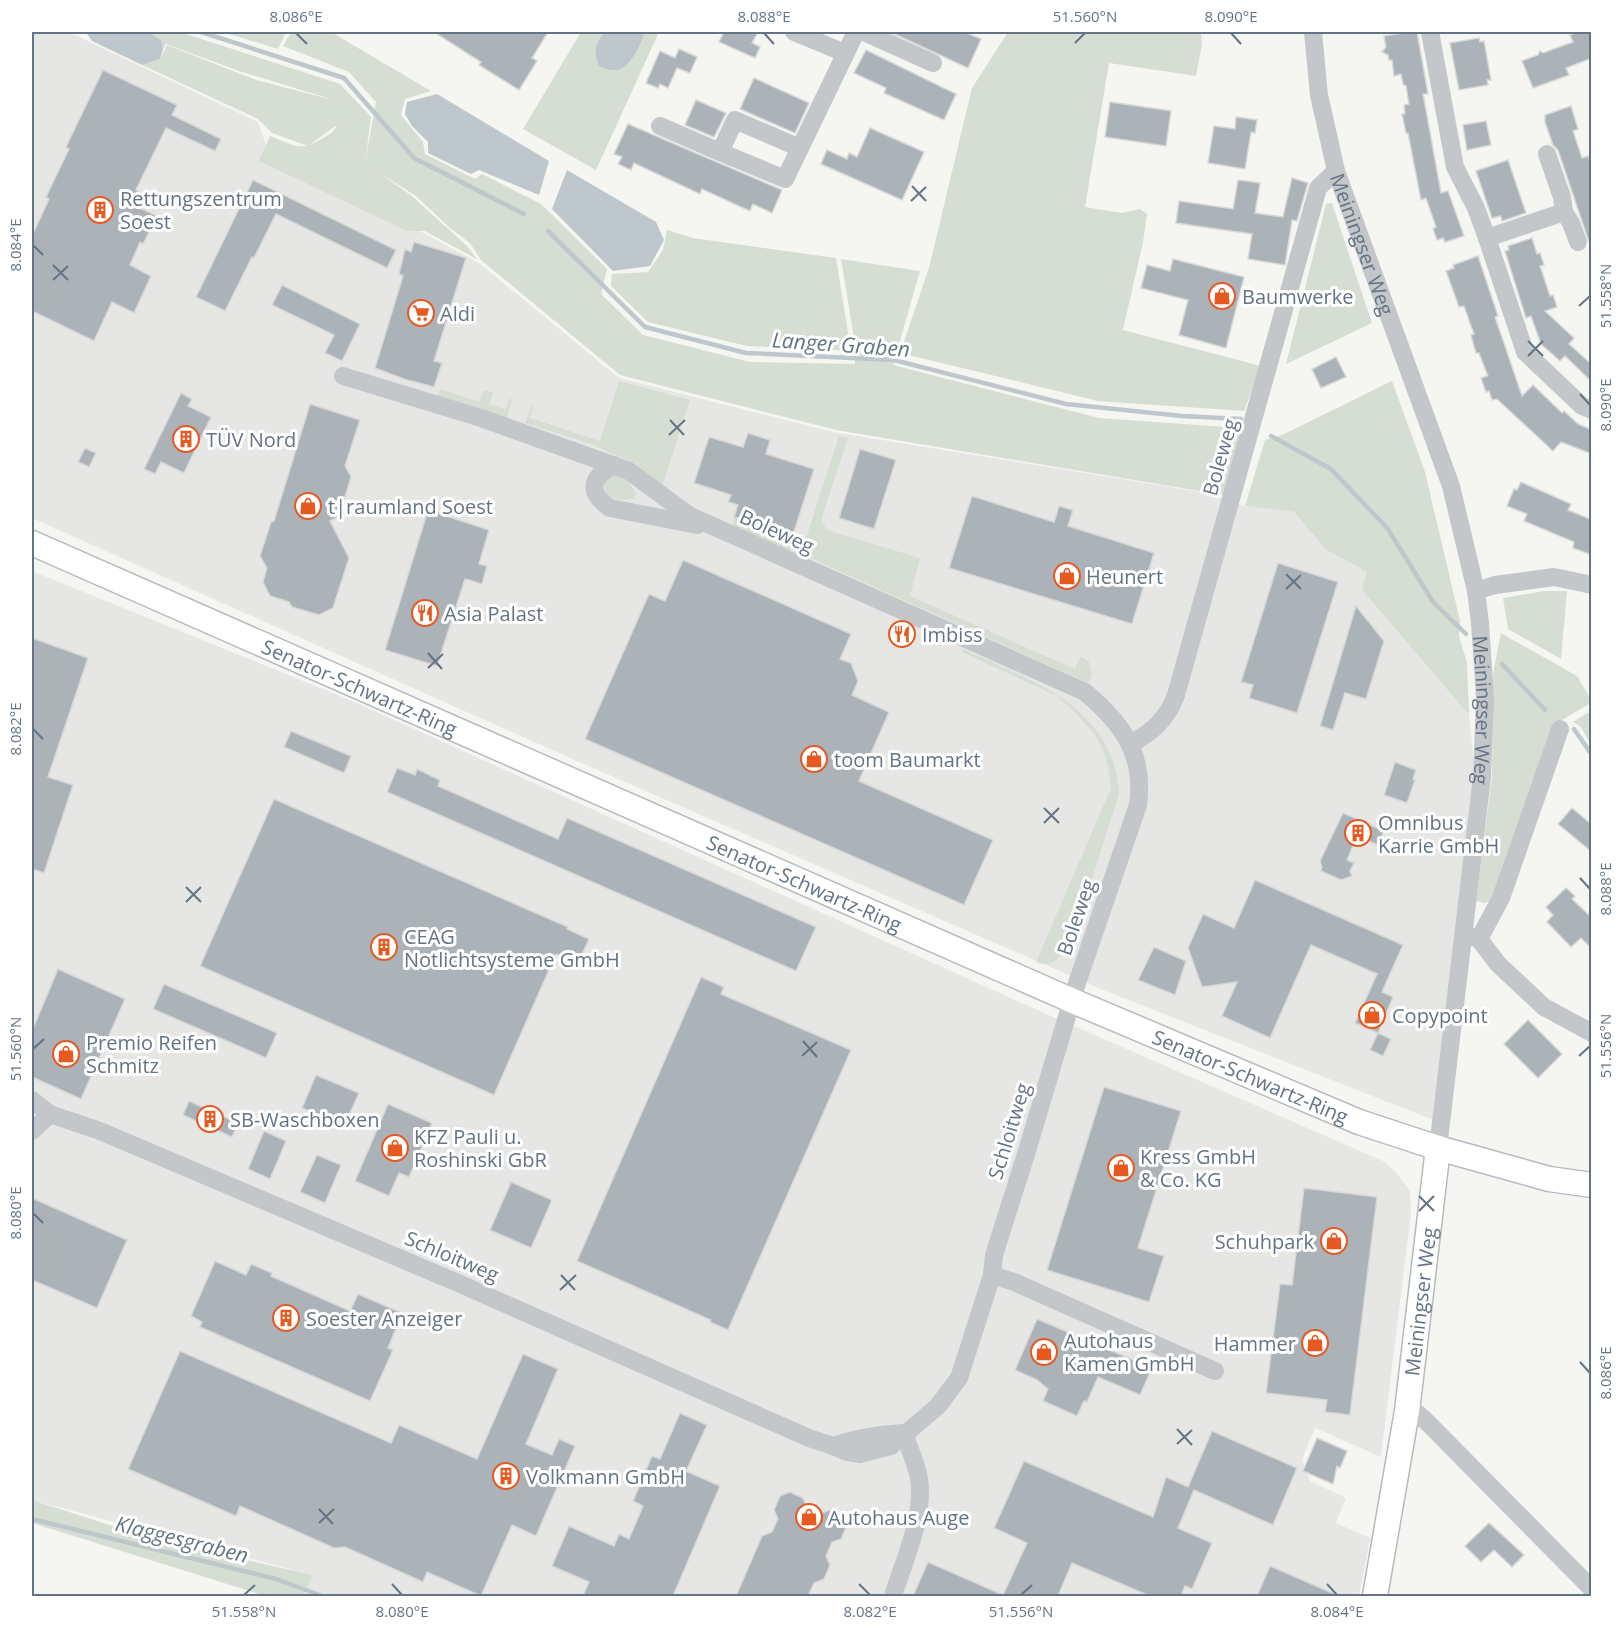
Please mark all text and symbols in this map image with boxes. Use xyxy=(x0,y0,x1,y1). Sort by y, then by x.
text: 8.086°E xyxy=(269,6,323,26)
text: 8.088°E xyxy=(737,6,791,26)
text: 51.560°N xyxy=(1053,6,1117,26)
text: 8.090°E xyxy=(1204,6,1258,26)
street label: Meiningser Weg xyxy=(1324,169,1401,319)
place label: Rettungszentrum Soest xyxy=(120,185,282,235)
building icon: Rettungszentrum Soest xyxy=(85,195,115,225)
text: 8.084°E xyxy=(5,218,25,272)
text: 51.558°N xyxy=(1595,264,1615,328)
shop icon: Baumwerke xyxy=(1207,281,1237,311)
place label: Baumwerke xyxy=(1242,283,1353,310)
supermarket icon: Aldi xyxy=(406,298,436,328)
place label: Aldi xyxy=(440,300,475,327)
water label: Langer Graben xyxy=(771,325,911,363)
text: 8.090°E xyxy=(1595,378,1615,432)
street label: Boleweg xyxy=(1196,415,1244,499)
building icon: TÜV Nord xyxy=(171,424,201,454)
place label: TÜV Nord xyxy=(206,426,296,453)
shop icon: t|raumland Soest xyxy=(293,491,323,521)
place label: t|raumland Soest xyxy=(328,493,493,520)
street label: Boleweg xyxy=(736,503,819,559)
shop icon: Heunert xyxy=(1052,561,1082,591)
place label: Heunert xyxy=(1086,563,1163,590)
restaurant icon: Asia Palast xyxy=(410,598,440,628)
place label: Asia Palast xyxy=(444,600,544,627)
restaurant icon: Imbiss xyxy=(887,619,917,649)
place label: Imbiss xyxy=(922,621,982,648)
street label: Senator-Schwartz-Ring xyxy=(258,632,462,742)
street label: Meiningser Weg xyxy=(1467,635,1499,787)
text: 8.082°E xyxy=(5,702,25,756)
shop icon: toom Baumarkt xyxy=(799,744,829,774)
place label: toom Baumarkt xyxy=(834,746,981,773)
place label: Omnibus Karrie GmbH xyxy=(1378,809,1499,859)
building icon: Omnibus Karrie GmbH xyxy=(1343,818,1373,848)
street label: Senator-Schwartz-Ring xyxy=(703,828,906,938)
text: 8.088°E xyxy=(1595,862,1615,916)
street label: Boleweg xyxy=(1050,875,1102,959)
place label: CEAG Notlichtsysteme GmbH xyxy=(404,923,620,973)
building icon: CEAG Notlichtsysteme GmbH xyxy=(369,932,399,962)
shop icon: Copypoint xyxy=(1357,1000,1387,1030)
place label: Copypoint xyxy=(1392,1002,1488,1029)
text: 51.556°N xyxy=(1595,1014,1615,1078)
text: 51.560°N xyxy=(5,1017,25,1081)
street label: Senator-Schwartz-Ring xyxy=(1148,1023,1353,1130)
place label: Premio Reifen Schmitz xyxy=(86,1029,217,1079)
shop icon: Premio Reifen Schmitz xyxy=(51,1039,81,1069)
street label: Schloitweg xyxy=(982,1079,1037,1183)
building icon: SB-Waschboxen xyxy=(195,1104,225,1134)
place label: SB-Waschboxen xyxy=(230,1106,380,1133)
place label: KFZ Pauli u. Roshinski GbR xyxy=(414,1123,548,1173)
shop icon: KFZ Pauli u. Roshinski GbR xyxy=(380,1133,410,1163)
place label: Kress GmbH & Co. KG xyxy=(1140,1143,1256,1193)
shop icon: Kress GmbH & Co. KG xyxy=(1106,1153,1136,1183)
text: 8.080°E xyxy=(5,1186,25,1240)
street label: Schloitweg xyxy=(401,1224,503,1288)
shop icon: Schuhpark xyxy=(1319,1226,1349,1256)
street label: Meiningser Weg xyxy=(1398,1226,1442,1377)
place label: Schuhpark xyxy=(1215,1228,1314,1255)
building icon: Soester Anzeiger xyxy=(271,1303,301,1333)
place label: Soester Anzeiger xyxy=(306,1305,462,1332)
place label: Autohaus Kamen GmbH xyxy=(1064,1327,1195,1377)
shop icon: Hammer xyxy=(1300,1328,1330,1358)
place label: Hammer xyxy=(1214,1330,1296,1357)
shop icon: Autohaus Kamen GmbH xyxy=(1029,1337,1059,1367)
text: 8.086°E xyxy=(1595,1346,1615,1400)
building icon: Volkmann GmbH xyxy=(491,1461,521,1491)
place label: Volkmann GmbH xyxy=(526,1463,685,1490)
shop icon: Autohaus Auge xyxy=(794,1502,824,1532)
place label: Autohaus Auge xyxy=(828,1504,969,1531)
water label: Klaggesgraben xyxy=(113,1509,251,1569)
text: 51.558°N xyxy=(212,1601,276,1621)
text: 8.080°E xyxy=(375,1601,429,1621)
text: 8.082°E xyxy=(843,1601,897,1621)
text: 51.556°N xyxy=(989,1601,1053,1621)
text: 8.084°E xyxy=(1310,1601,1364,1621)

